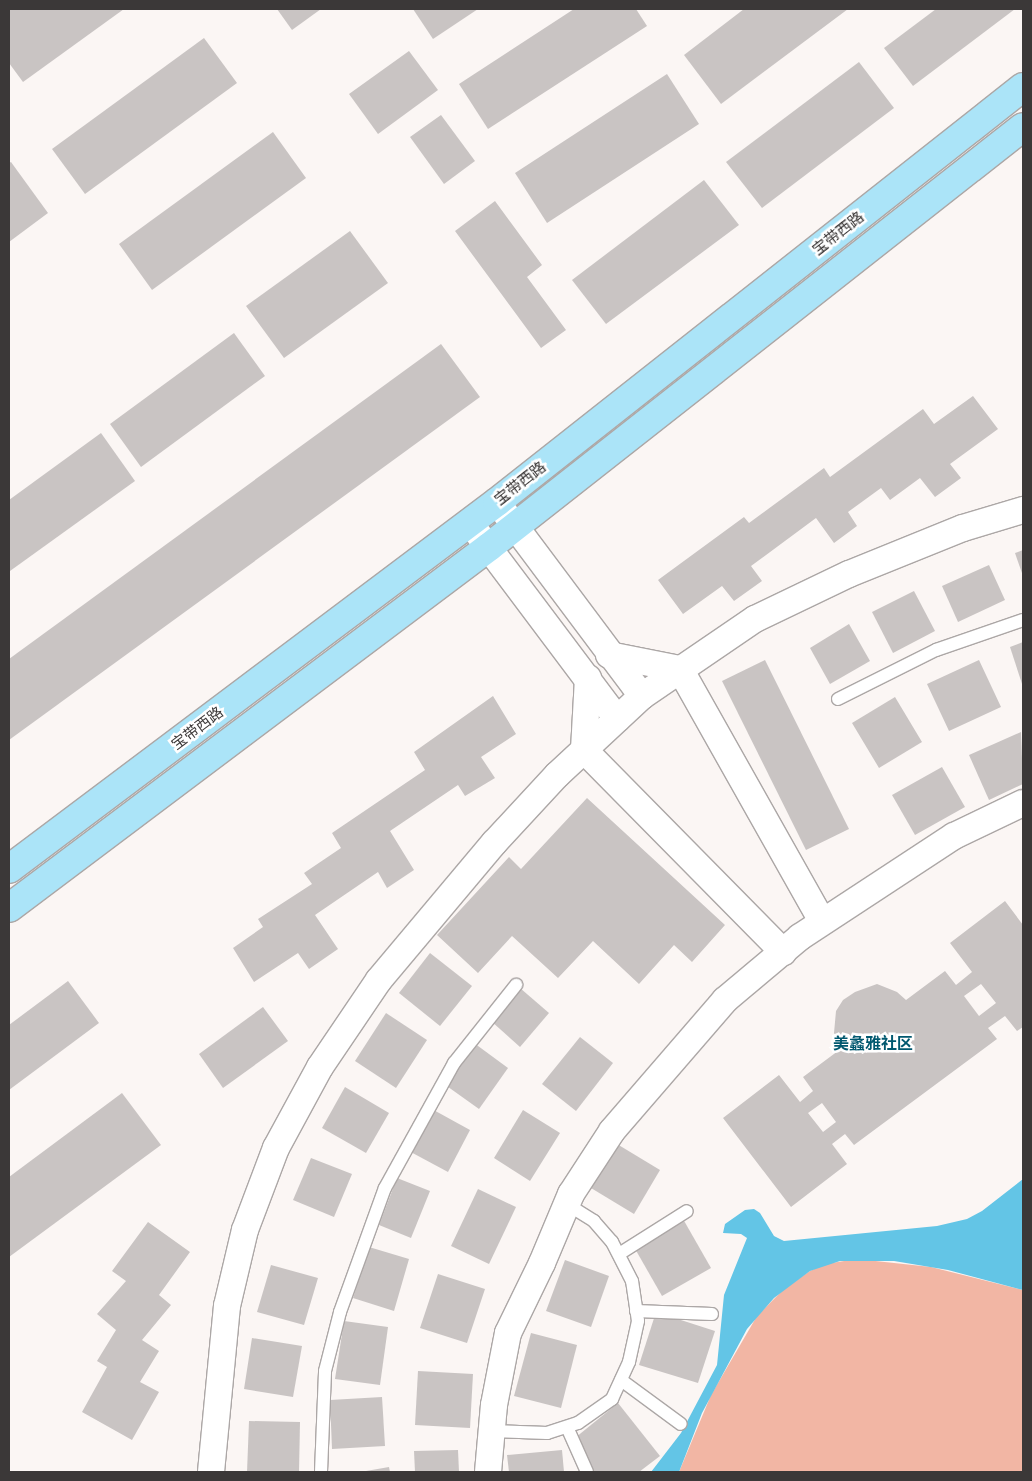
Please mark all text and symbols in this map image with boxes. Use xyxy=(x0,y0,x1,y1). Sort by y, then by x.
street label: 宝带西路 xyxy=(809,207,867,259)
street label: 宝带西路 xyxy=(491,457,549,509)
street label: 宝带西路 xyxy=(168,703,226,753)
district label: 美蠡雅社区 xyxy=(833,1033,913,1053)

